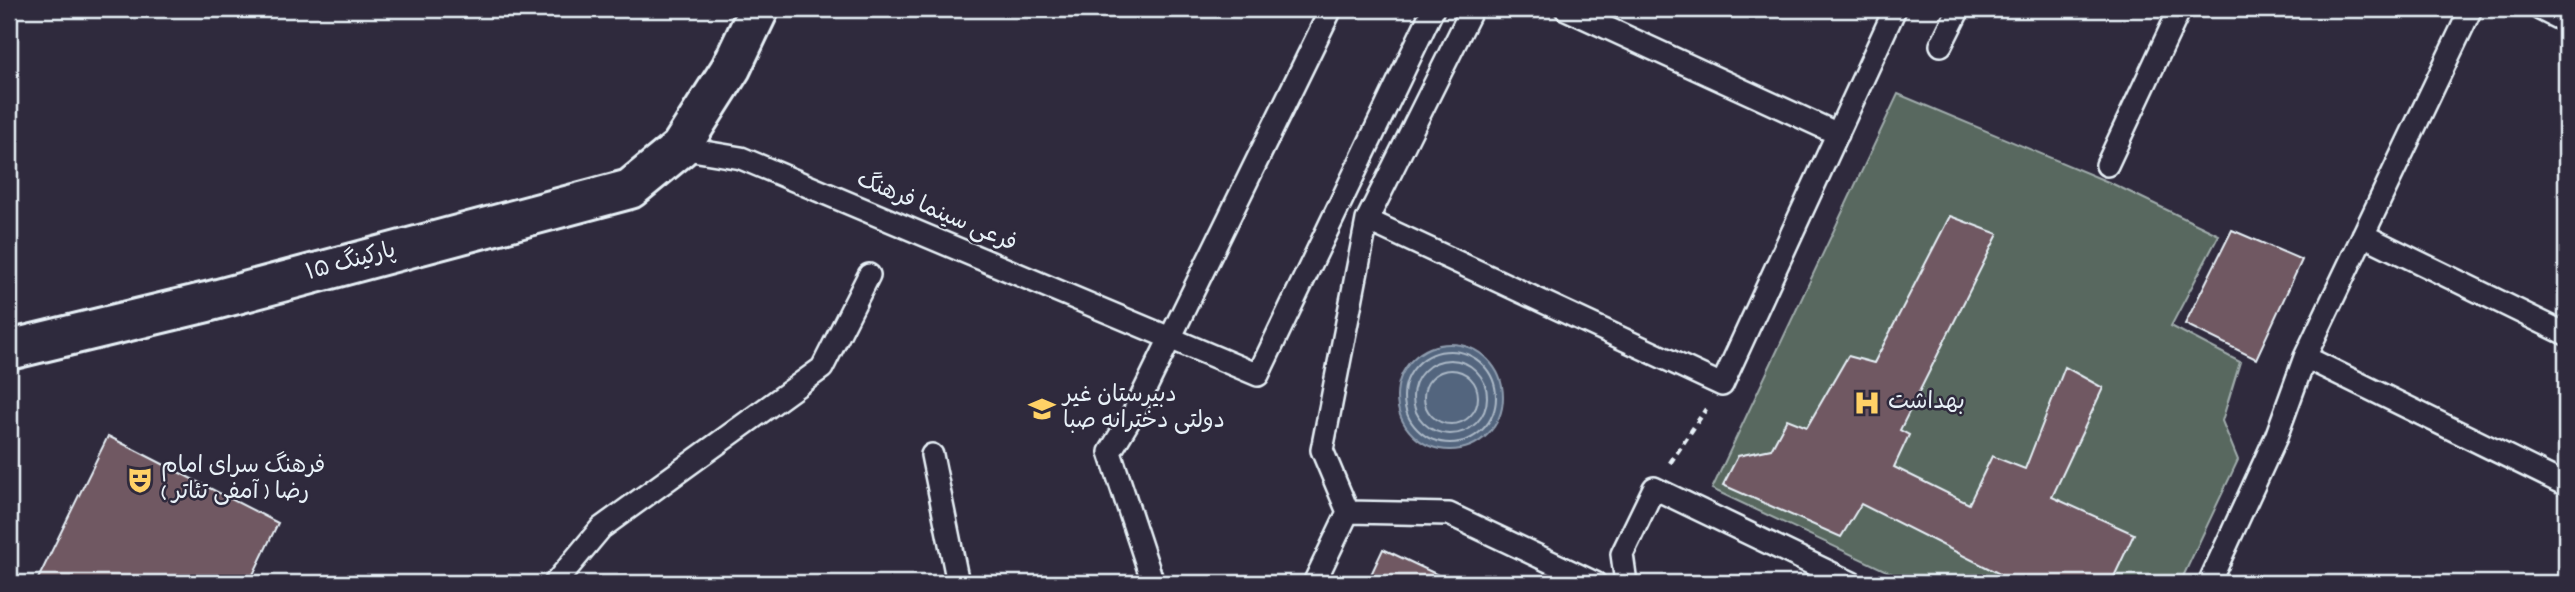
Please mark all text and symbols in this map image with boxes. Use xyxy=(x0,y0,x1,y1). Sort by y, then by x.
street label: فرعی سینما فرهنگ xyxy=(851,164,1021,262)
street label: پارکینگ ۱۵ xyxy=(302,235,400,291)
place label: دبیرستان غیر دولتی دخترانه صبا xyxy=(1061,380,1225,439)
place label: بهداشت xyxy=(1888,387,1965,420)
hospital icon: بهداشت xyxy=(1852,388,1882,418)
school or university icon: دبیرستان غیر دولتی دخترانه صبا xyxy=(1027,394,1057,424)
place label: فرهنگ سرای امام رضا ( آمفی تئاتر ) xyxy=(161,451,325,510)
theatre icon: فرهنگ سرای امام رضا ( آمفی تئاتر ) xyxy=(125,465,155,495)

